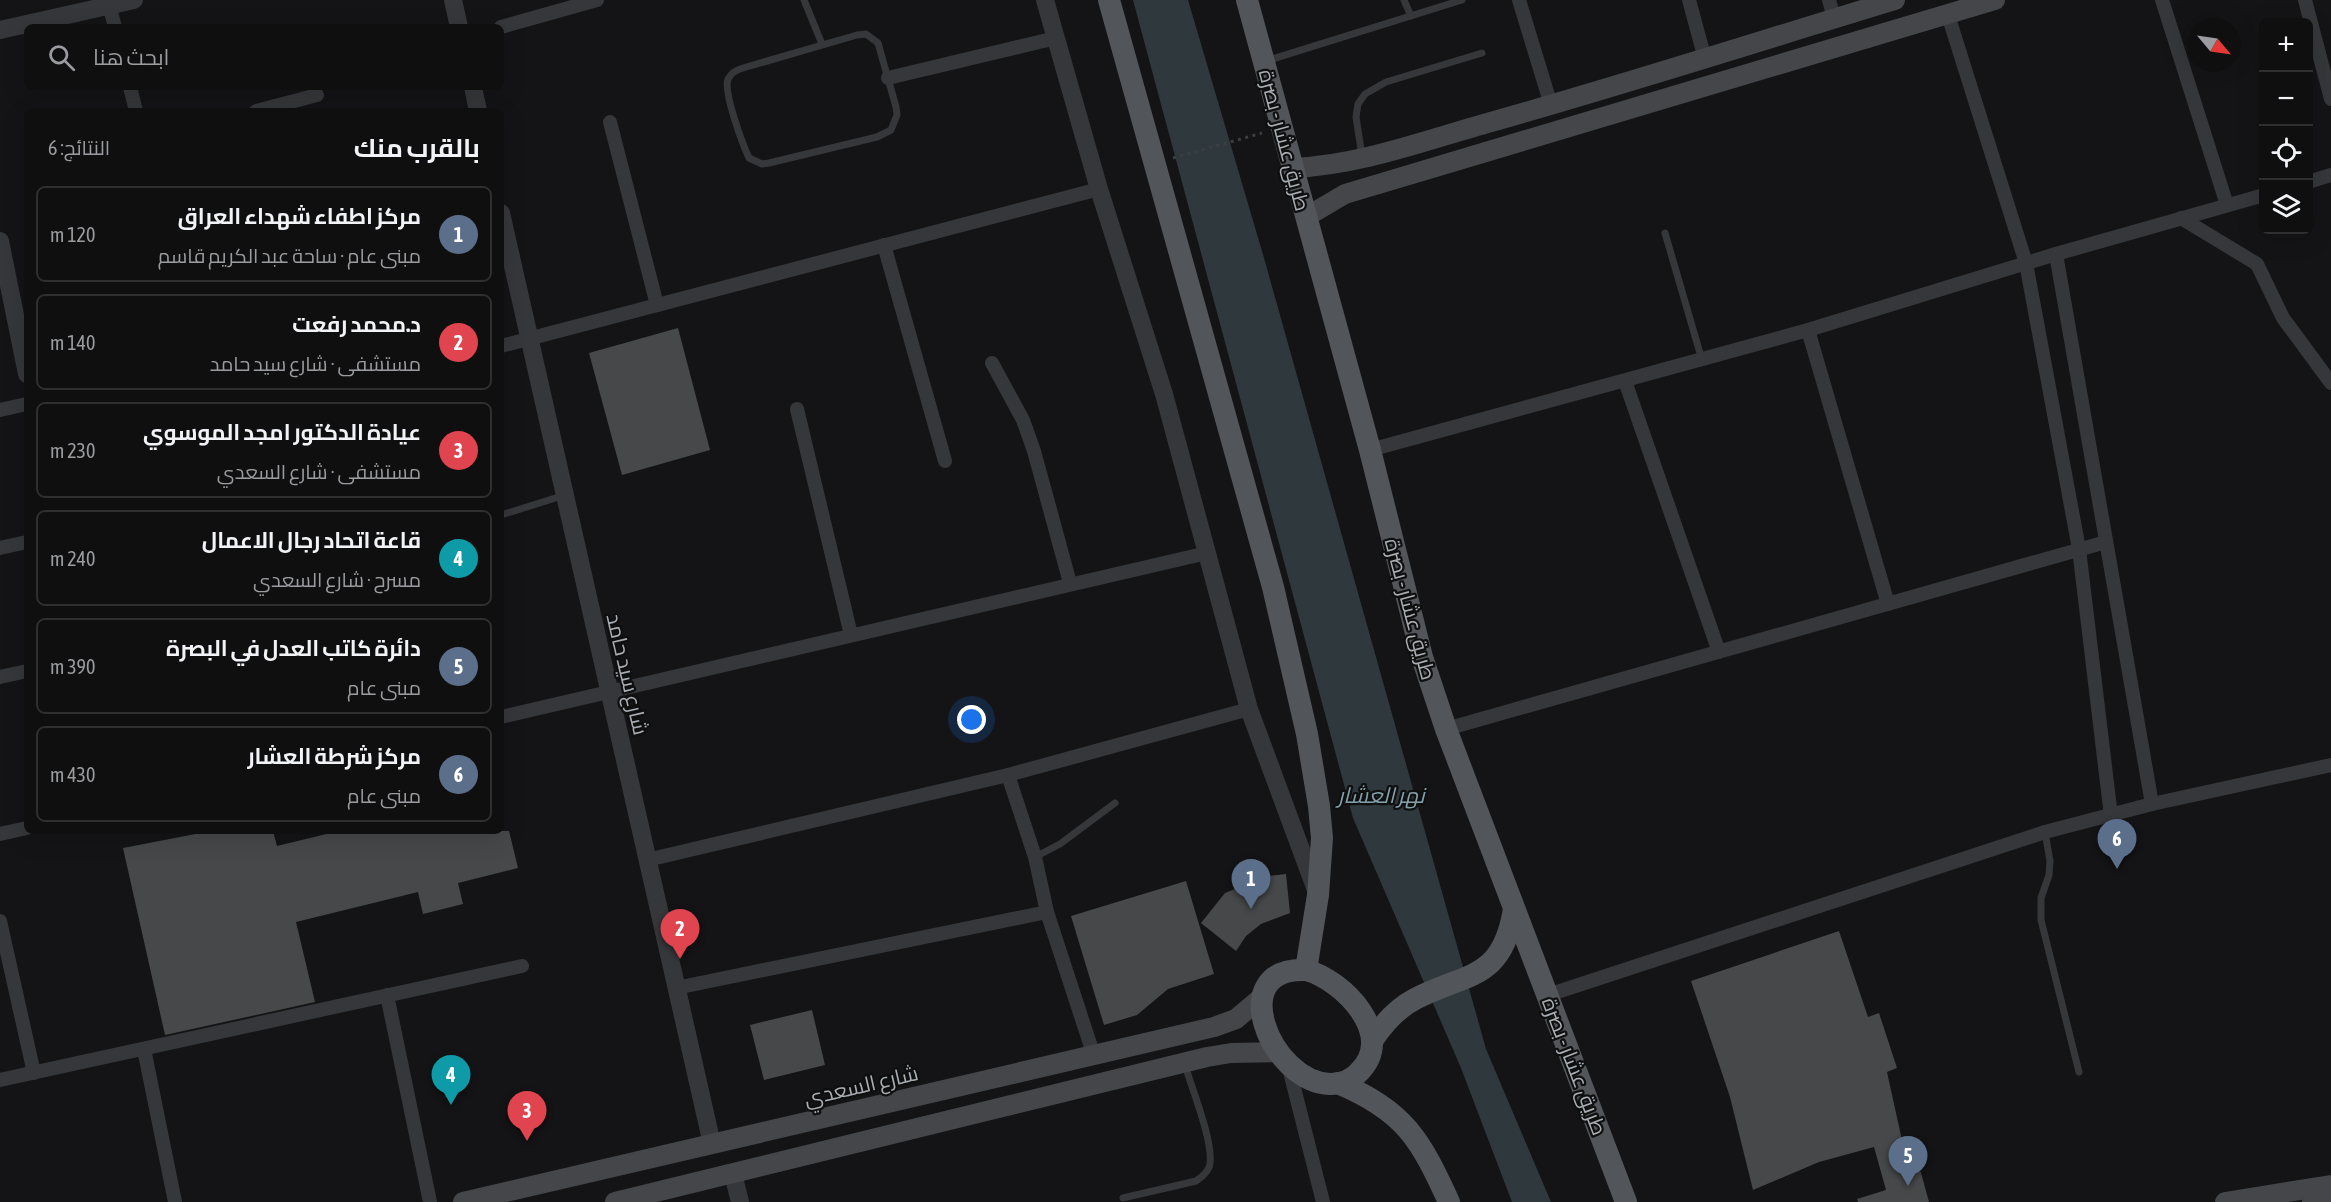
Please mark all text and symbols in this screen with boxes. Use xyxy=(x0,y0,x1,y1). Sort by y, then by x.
north arrow xyxy=(2187,18,2241,72)
map controls xyxy=(2259,18,2313,234)
button: + xyxy=(2259,18,2313,72)
search box xyxy=(24,24,504,90)
icon: search xyxy=(45,41,78,74)
text: ابحث هنا xyxy=(93,44,170,70)
street label: طريق عشار - بصرة xyxy=(1253,67,1315,214)
button: − xyxy=(2259,72,2313,126)
button: locate xyxy=(2259,126,2313,180)
text: بالقرب منك xyxy=(354,133,480,163)
text: النتائج: 6 xyxy=(48,136,110,159)
button: layers xyxy=(2259,180,2313,234)
text: مركز اطفاء شهداء العراق xyxy=(178,203,421,229)
text: 120 m xyxy=(50,223,95,246)
text: 1 xyxy=(454,223,463,246)
text: مبنى عام · ساحة عبد الكريم قاسم xyxy=(158,244,421,267)
text: د.محمد رفعت xyxy=(292,311,421,337)
text: 140 m xyxy=(50,331,95,354)
text: 2 xyxy=(454,331,463,354)
text: مستشفى · شارع سيد حامد xyxy=(210,352,421,375)
text: عيادة الدكتور امجد الموسوي xyxy=(143,419,421,445)
text: 230 m xyxy=(50,439,95,462)
text: 3 xyxy=(454,439,463,462)
text: مستشفى · شارع السعدي xyxy=(217,460,421,483)
text: قاعة اتحاد رجال الاعمال xyxy=(202,527,421,553)
street label: طريق عشار - بصرة xyxy=(1379,536,1441,683)
text: 240 m xyxy=(50,547,95,570)
text: 4 xyxy=(454,547,463,570)
text: مسرح · شارع السعدي xyxy=(253,568,421,591)
street label: شارع سيد حامد xyxy=(599,611,654,738)
text: دائرة كاتب العدل في البصرة xyxy=(166,635,421,661)
text: 390 m xyxy=(50,655,95,678)
text: 5 xyxy=(454,655,463,678)
text: مبنى عام xyxy=(347,676,421,699)
your location xyxy=(957,705,986,734)
text: مركز شرطة العشار xyxy=(247,743,421,769)
text: 430 m xyxy=(50,763,95,786)
text: 6 xyxy=(454,763,463,786)
water label: نهر العشار xyxy=(1334,782,1427,809)
text: مبنى عام xyxy=(347,784,421,807)
pin: 6 xyxy=(2098,820,2136,869)
pin: 1 xyxy=(1232,860,1270,909)
pin: 2 xyxy=(660,910,700,959)
street label: طريق عشار - بصرة xyxy=(1536,994,1612,1139)
pin: 4 xyxy=(432,1056,470,1105)
street label: شارع السعدي xyxy=(802,1060,922,1115)
pin: 3 xyxy=(508,1092,546,1141)
pin: 5 xyxy=(1888,1136,1928,1186)

